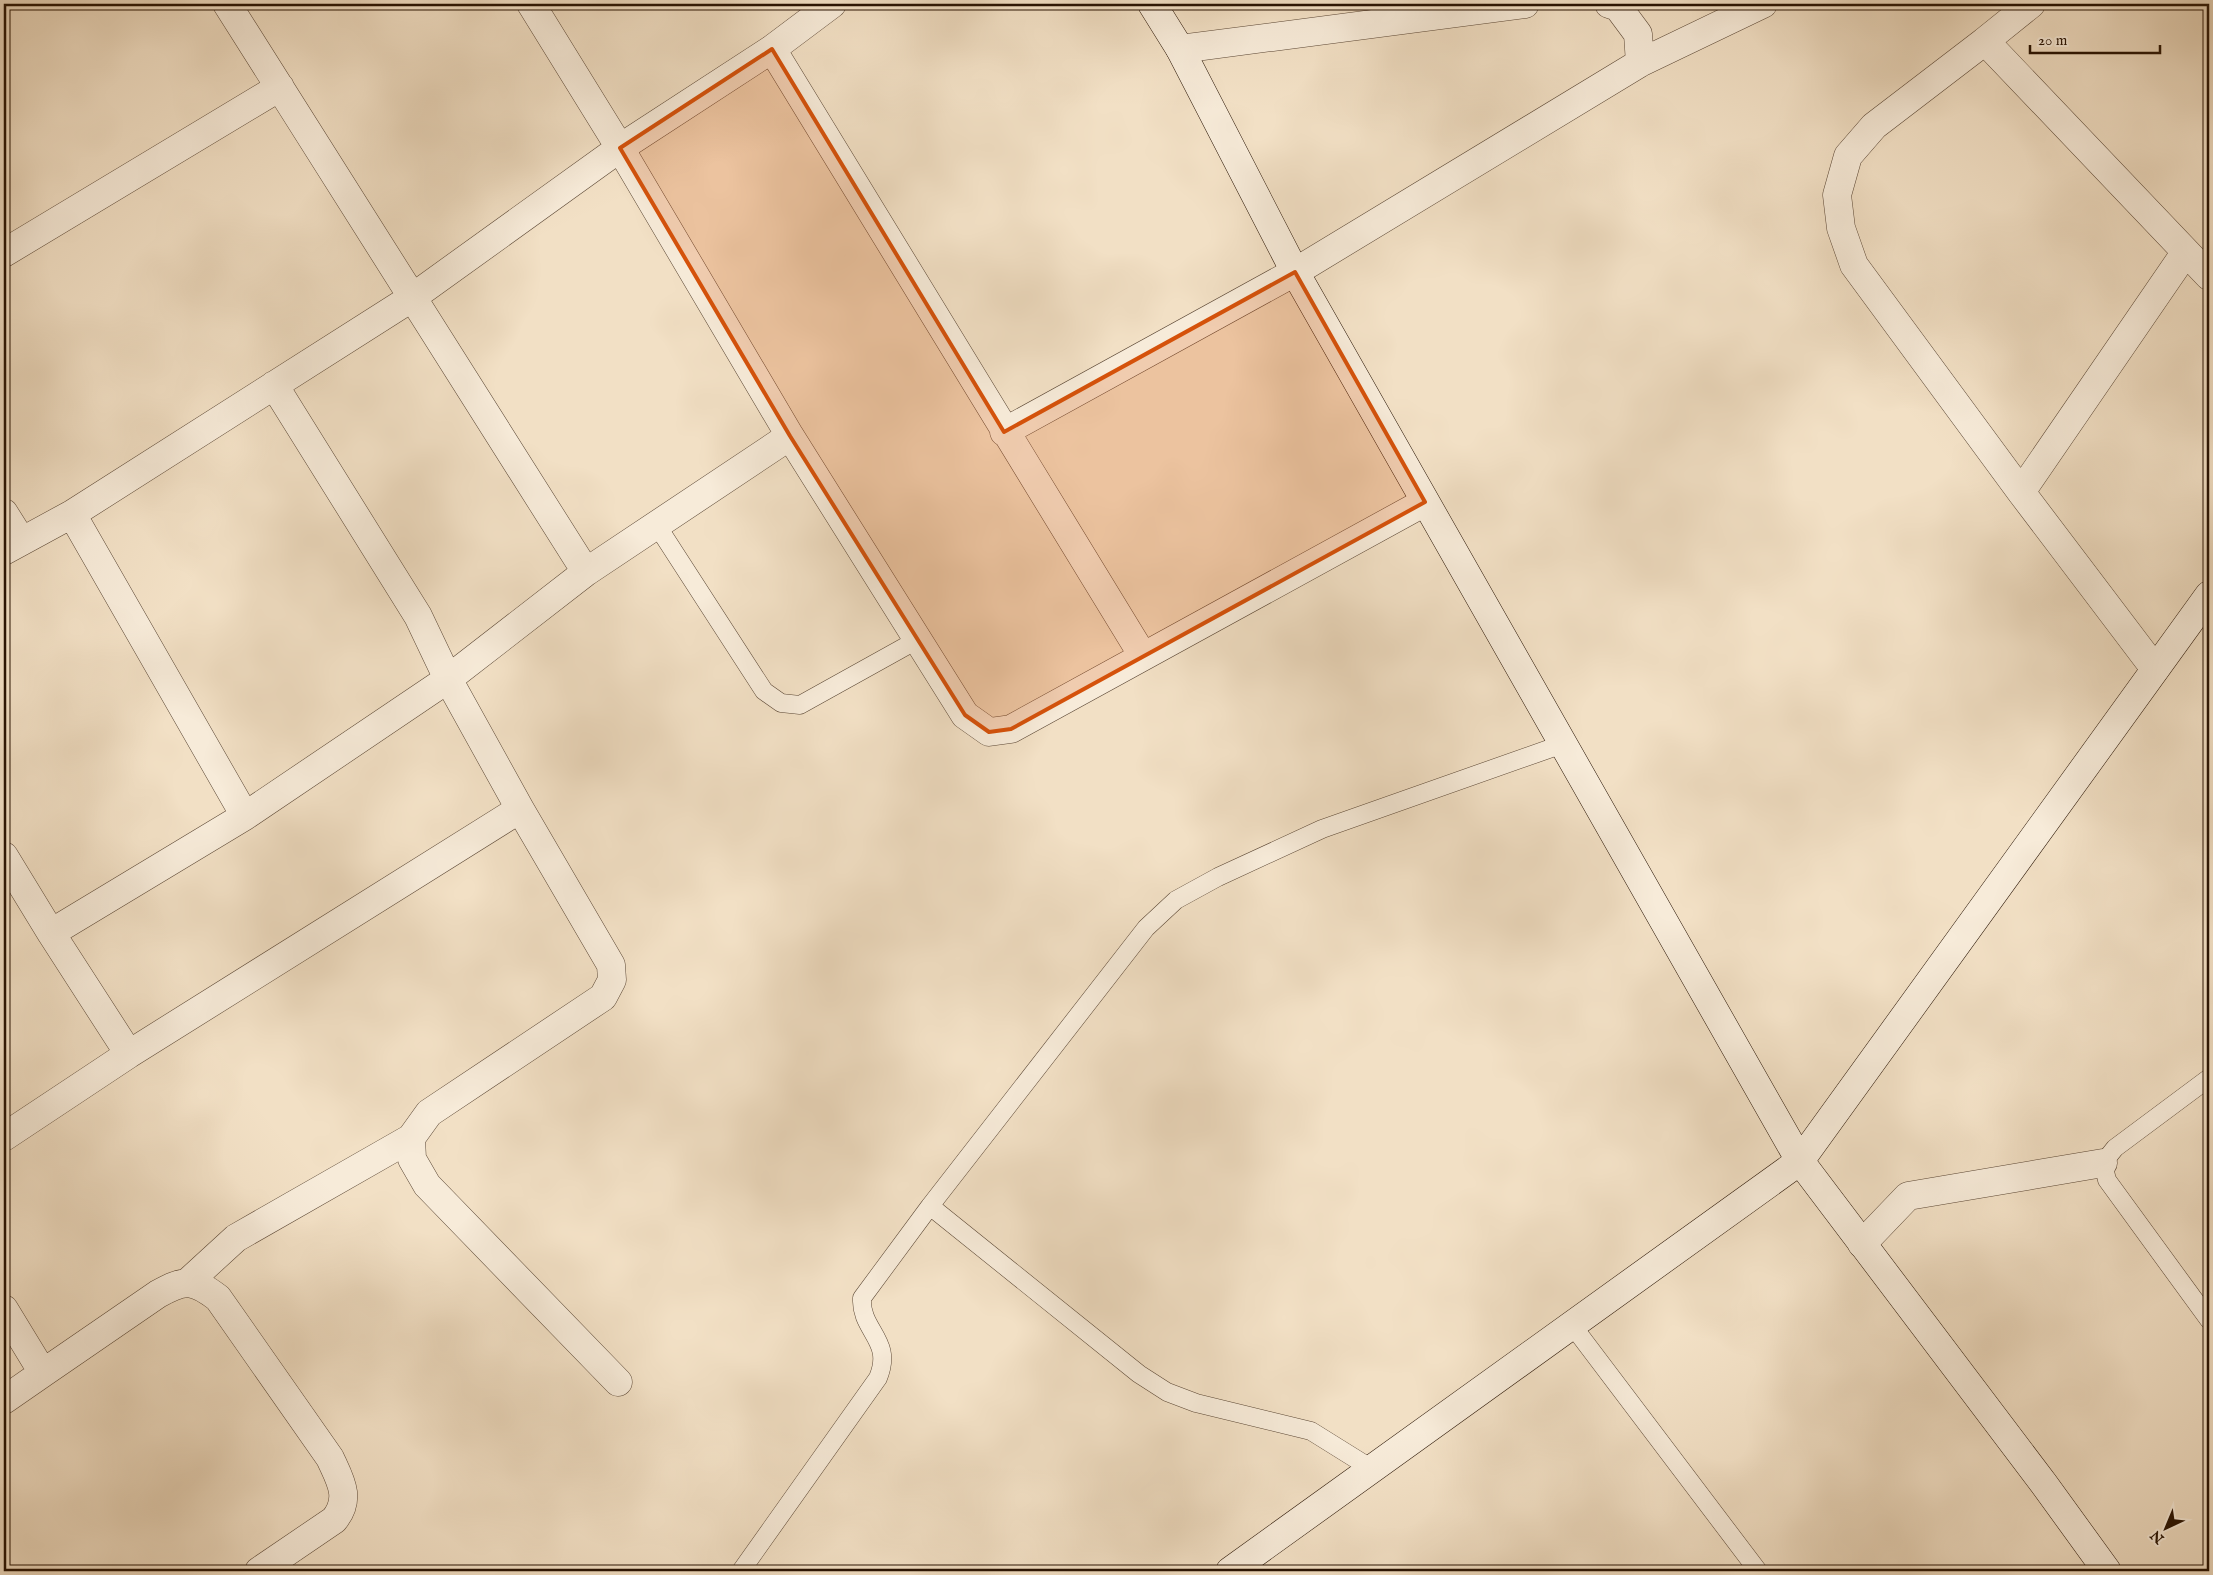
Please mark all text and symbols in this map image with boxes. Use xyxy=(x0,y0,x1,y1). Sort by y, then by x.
scale bar xyxy=(2030,22,2160,54)
text: 20 m xyxy=(2038,31,2068,50)
north arrow xyxy=(2140,1502,2190,1552)
text: N xyxy=(2147,1526,2169,1548)

